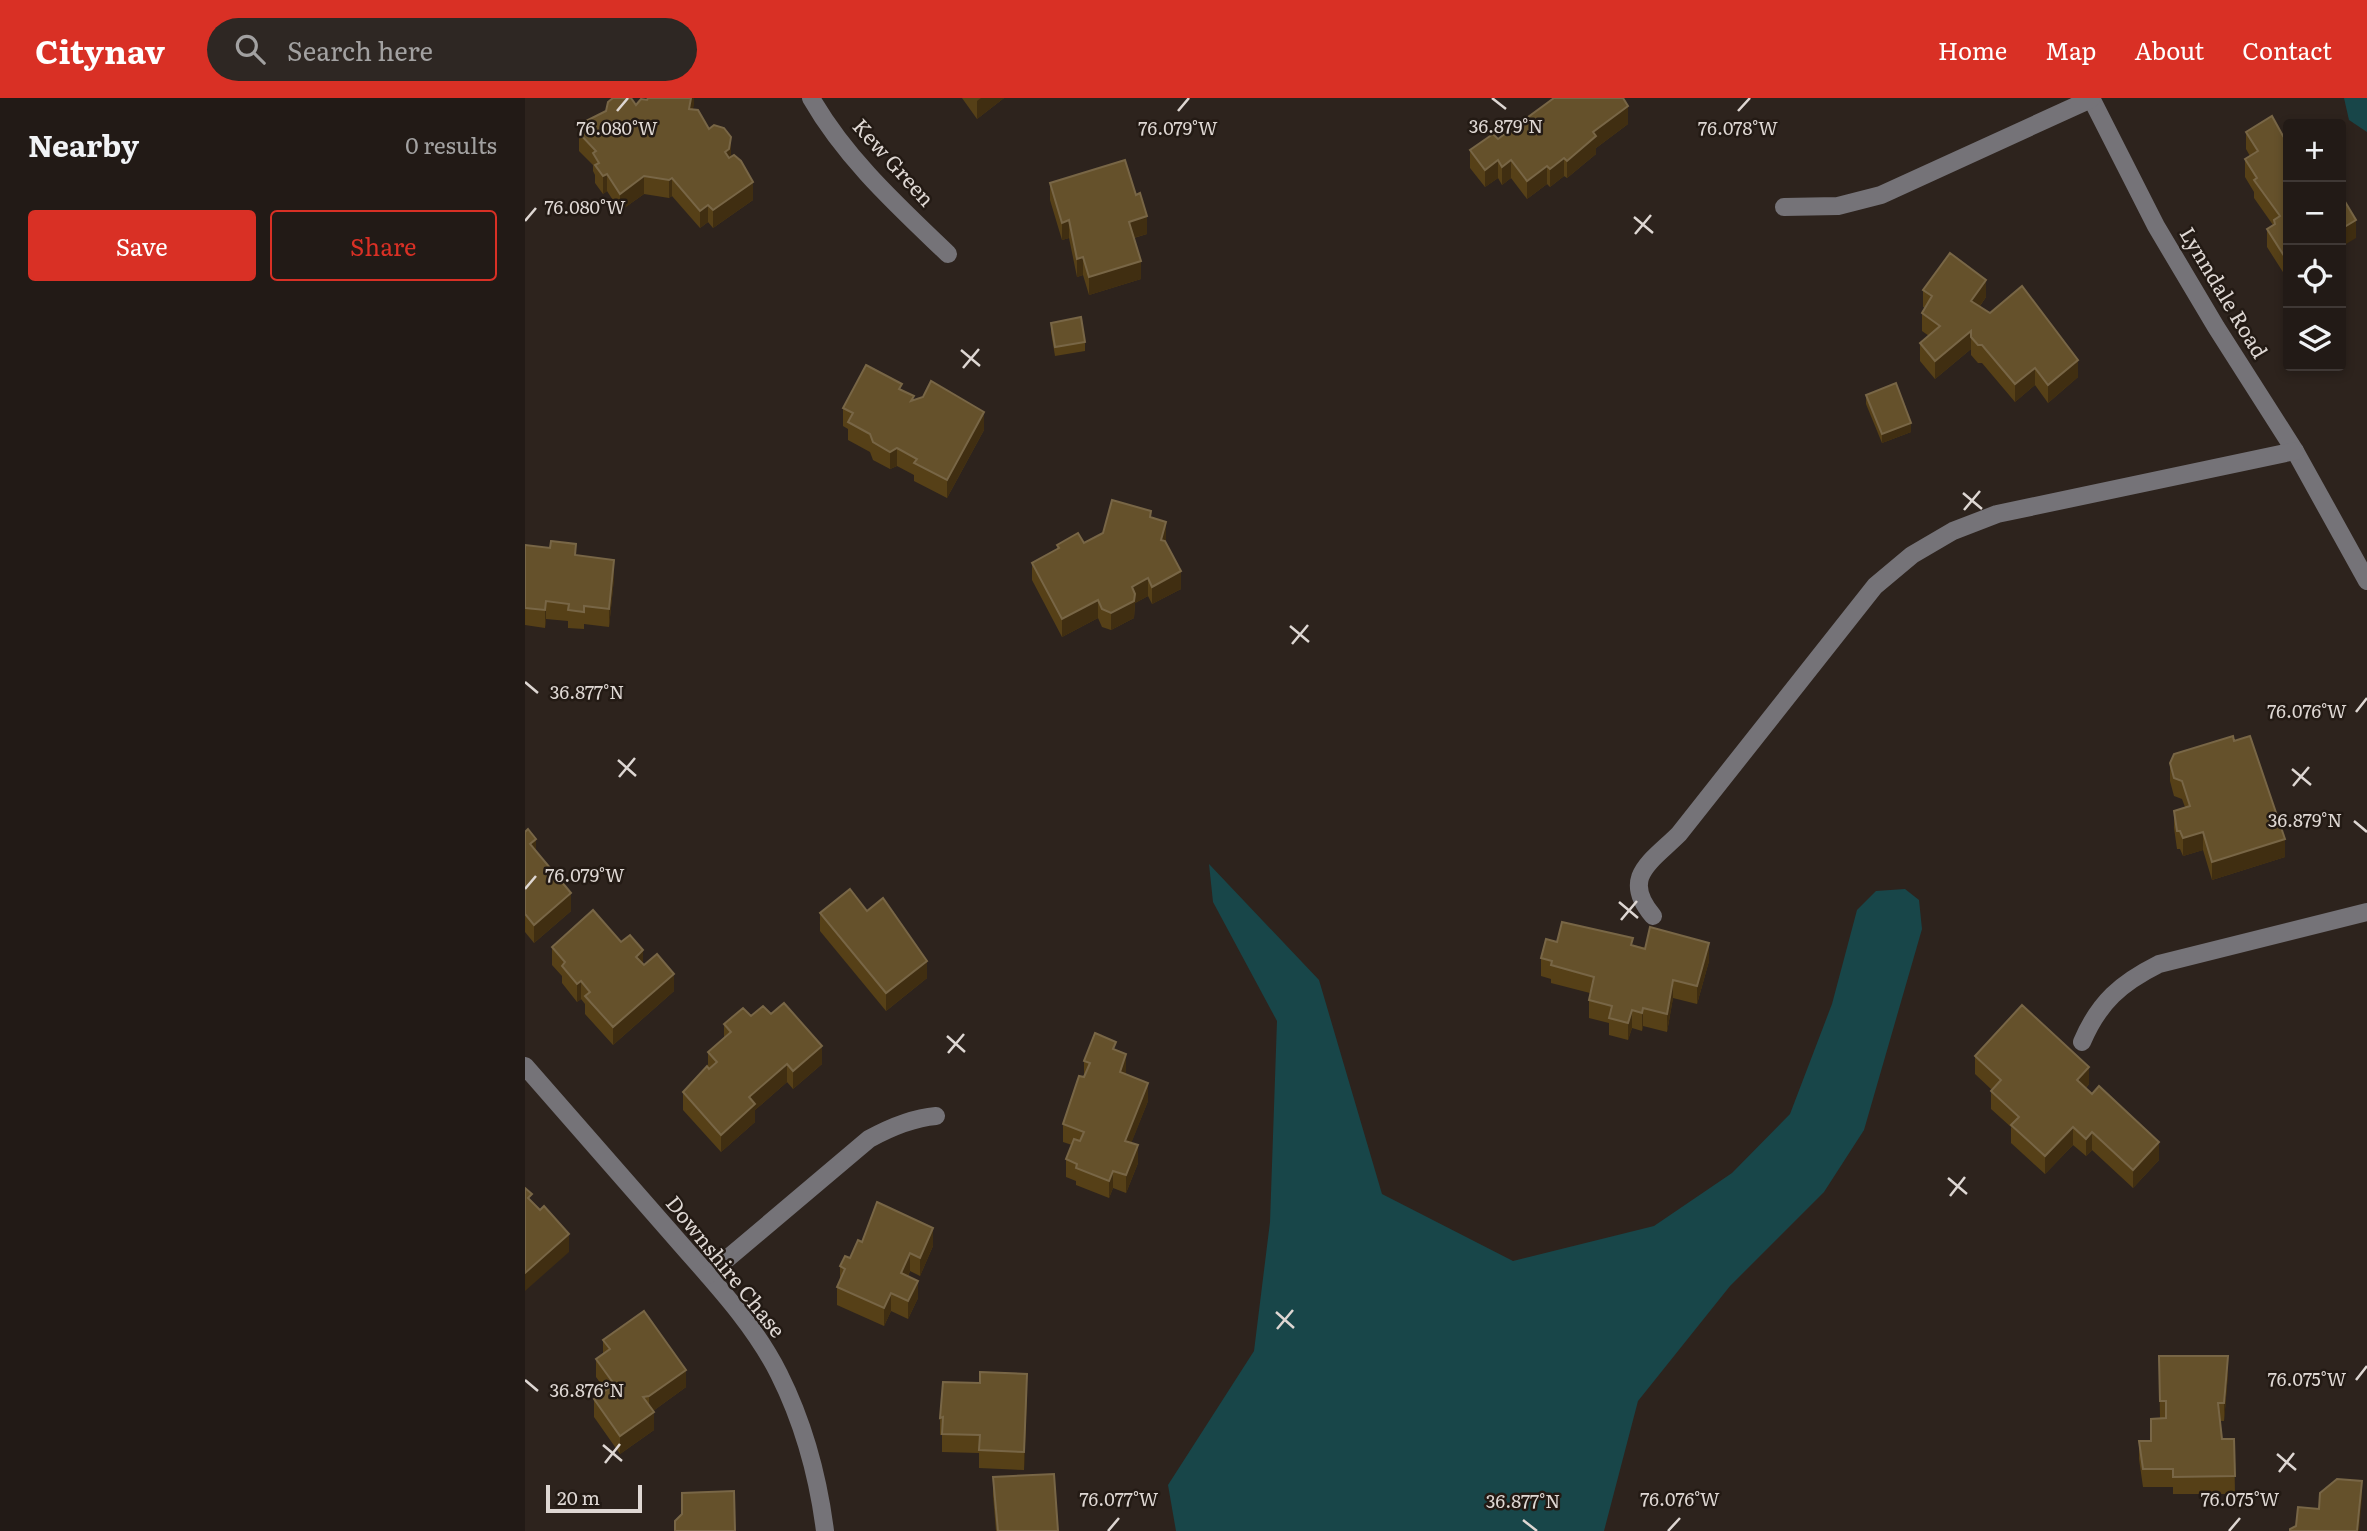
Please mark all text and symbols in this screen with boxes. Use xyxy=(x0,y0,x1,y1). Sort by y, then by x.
search box xyxy=(207,18,697,81)
text: Citynav xyxy=(35,25,165,74)
icon: search xyxy=(231,30,269,68)
text: Search here xyxy=(287,30,433,69)
text: Home xyxy=(1938,32,2007,67)
text: Map xyxy=(2045,32,2096,67)
text: About xyxy=(2134,32,2204,67)
text: Contact xyxy=(2242,32,2332,67)
street label: Kew Green xyxy=(847,110,943,212)
text: 36.879°N xyxy=(1469,112,1543,139)
text: 76.080°W xyxy=(576,114,658,141)
text: 76.079°W xyxy=(1138,114,1218,141)
text: 76.078°W xyxy=(1698,114,1778,141)
map controls xyxy=(2283,119,2346,371)
button: + xyxy=(2283,119,2346,182)
text: Nearby xyxy=(28,122,139,166)
text: 0 results xyxy=(405,127,497,161)
button: − xyxy=(2283,182,2346,245)
text: 76.080°W xyxy=(544,193,626,220)
button: Save xyxy=(28,210,256,281)
button: Share xyxy=(270,210,497,281)
street label: Lynndale Road xyxy=(2174,220,2277,364)
button: locate xyxy=(2283,245,2346,308)
button: layers xyxy=(2283,308,2346,371)
text: 36.877°N xyxy=(550,678,624,705)
text: 76.076°W xyxy=(2267,697,2347,724)
text: 36.879°N xyxy=(2268,806,2342,833)
text: 76.079°W xyxy=(545,861,625,888)
street label: Downshire Chase xyxy=(660,1188,794,1343)
text: 76.075°W xyxy=(2268,1365,2347,1392)
text: 36.876°N xyxy=(550,1376,624,1403)
scale bar xyxy=(546,1482,642,1514)
text: 20 m xyxy=(557,1483,600,1511)
text: 76.077°W xyxy=(1079,1485,1159,1512)
text: 76.076°W xyxy=(1640,1485,1720,1512)
text: 76.075°W xyxy=(2201,1485,2280,1512)
text: 36.877°N xyxy=(1486,1487,1560,1514)

